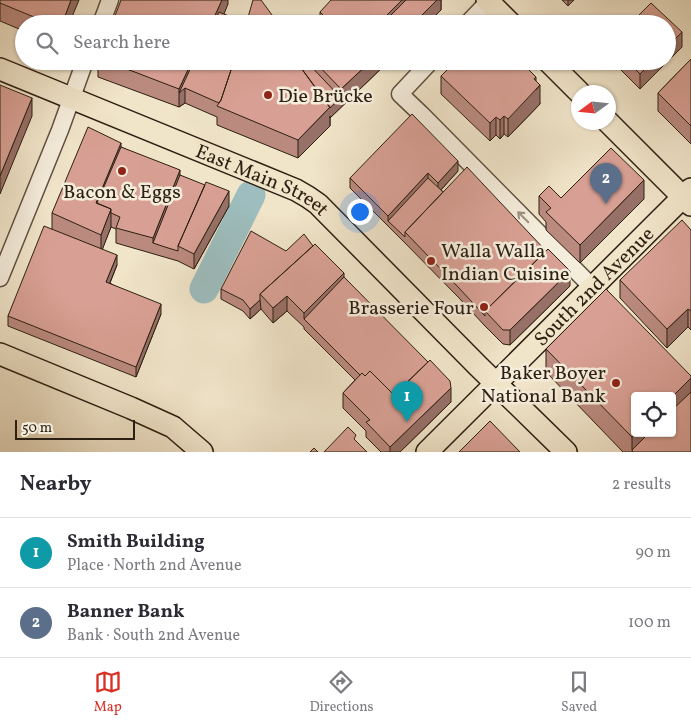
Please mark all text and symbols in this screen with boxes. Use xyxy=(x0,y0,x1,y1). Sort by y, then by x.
search box xyxy=(15,15,676,70)
icon: search xyxy=(33,29,61,57)
text: Search here xyxy=(73,30,170,56)
place label: Die Brücke xyxy=(278,83,373,111)
north arrow xyxy=(571,85,616,130)
marker: Die Brücke xyxy=(262,89,274,101)
street label: East Main Street xyxy=(191,138,335,223)
pin: 2 xyxy=(590,163,622,204)
marker: Bacon & Eggs xyxy=(116,165,128,177)
place label: Bacon & Eggs xyxy=(63,179,181,207)
your location xyxy=(347,199,373,225)
one-way arrow xyxy=(517,211,529,223)
street label: South 2nd Avenue xyxy=(529,221,661,354)
place label: Walla Walla Indian Cuisine xyxy=(441,238,570,289)
marker: Walla Walla Indian Cuisine xyxy=(425,255,437,267)
place label: Brasserie Four xyxy=(348,295,474,323)
marker: Brasserie Four xyxy=(478,301,490,313)
place label: Baker Boyer National Bank xyxy=(481,360,606,411)
marker: Baker Boyer National Bank xyxy=(610,377,622,389)
pin: 1 xyxy=(391,381,423,422)
map controls xyxy=(631,392,676,437)
button: locate xyxy=(631,392,676,437)
scale bar xyxy=(15,417,135,440)
text: 50 m xyxy=(22,419,52,438)
text: Nearby xyxy=(20,470,91,499)
text: 2 results xyxy=(612,474,671,496)
text: Smith Building xyxy=(67,529,205,555)
text: 1 xyxy=(33,542,39,564)
text: 90 m xyxy=(635,542,671,564)
text: Place · North 2nd Avenue xyxy=(67,555,241,577)
text: Banner Bank xyxy=(67,599,185,625)
text: 2 xyxy=(32,612,40,634)
text: 100 m xyxy=(628,612,671,634)
text: Bank · South 2nd Avenue xyxy=(67,625,240,647)
tab: Map xyxy=(94,668,122,717)
tab: Directions xyxy=(309,668,374,717)
tab: Saved xyxy=(561,668,597,717)

